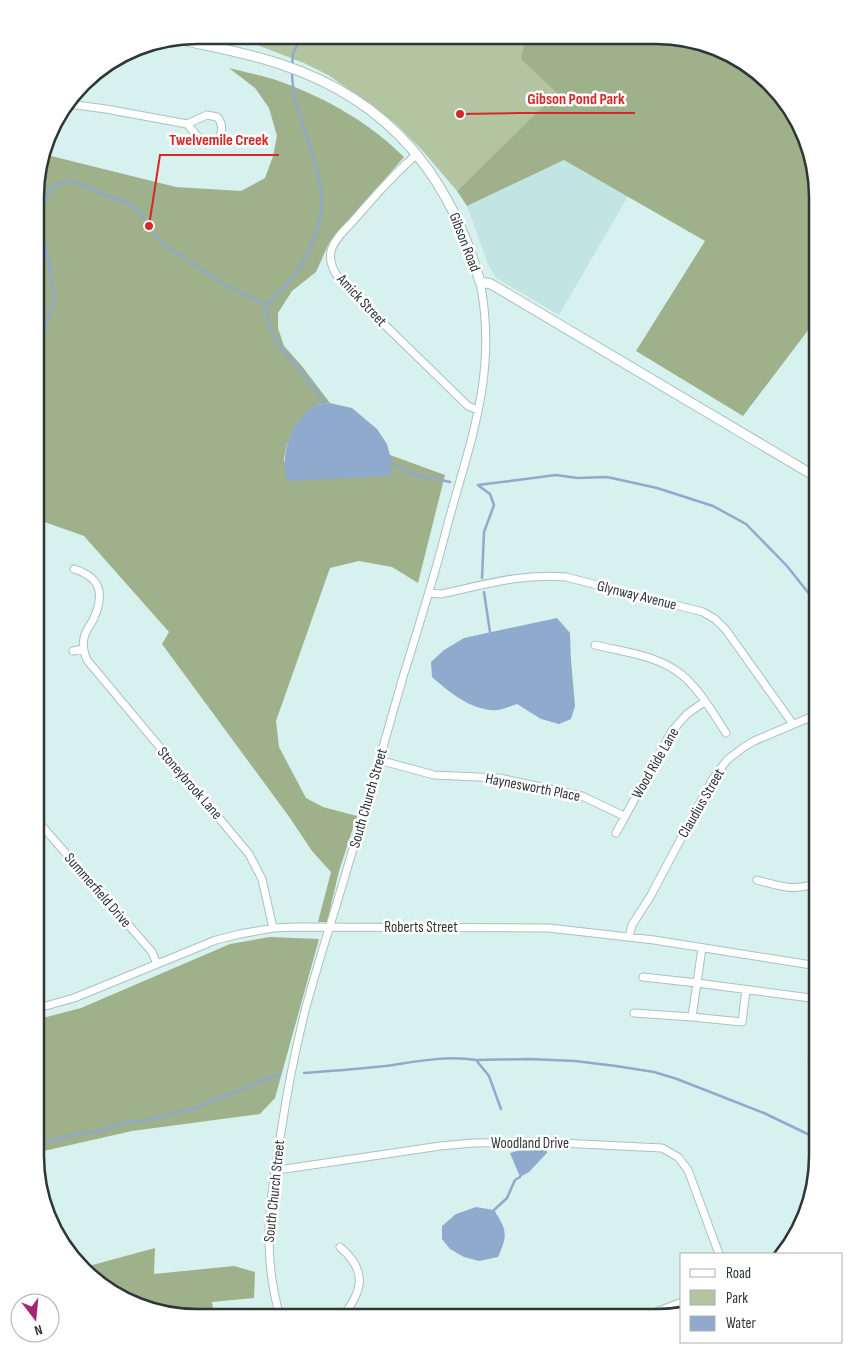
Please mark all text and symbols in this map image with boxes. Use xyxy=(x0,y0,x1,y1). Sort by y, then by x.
callout: Gibson Pond Park xyxy=(518,82,635,113)
text: Gibson Pond Park xyxy=(527,90,625,109)
callout: Twelvemile Creek xyxy=(160,124,279,155)
text: Twelvemile Creek xyxy=(169,131,269,150)
street label: Gibson Road xyxy=(445,210,485,274)
street label: Amick Street xyxy=(332,269,391,331)
street label: Glynway Avenue xyxy=(595,576,679,615)
street label: Wood Ride Lane xyxy=(628,724,683,802)
street label: Stoneybrook Lane xyxy=(153,743,226,823)
street label: South Church Street xyxy=(345,746,392,850)
street label: Claudius Street xyxy=(674,765,729,841)
street label: Haynesworth Place xyxy=(484,769,582,806)
street label: Summerfield Drive xyxy=(60,849,135,932)
street label: Roberts Street xyxy=(384,918,458,937)
street label: Woodland Drive xyxy=(491,1134,569,1153)
street label: South Church Street xyxy=(260,1139,289,1243)
legend xyxy=(680,1253,843,1343)
text: Road xyxy=(726,1264,751,1283)
text: Park xyxy=(726,1289,748,1308)
north arrow xyxy=(10,1293,60,1343)
text: Water xyxy=(726,1314,757,1333)
text: N xyxy=(33,1321,44,1339)

